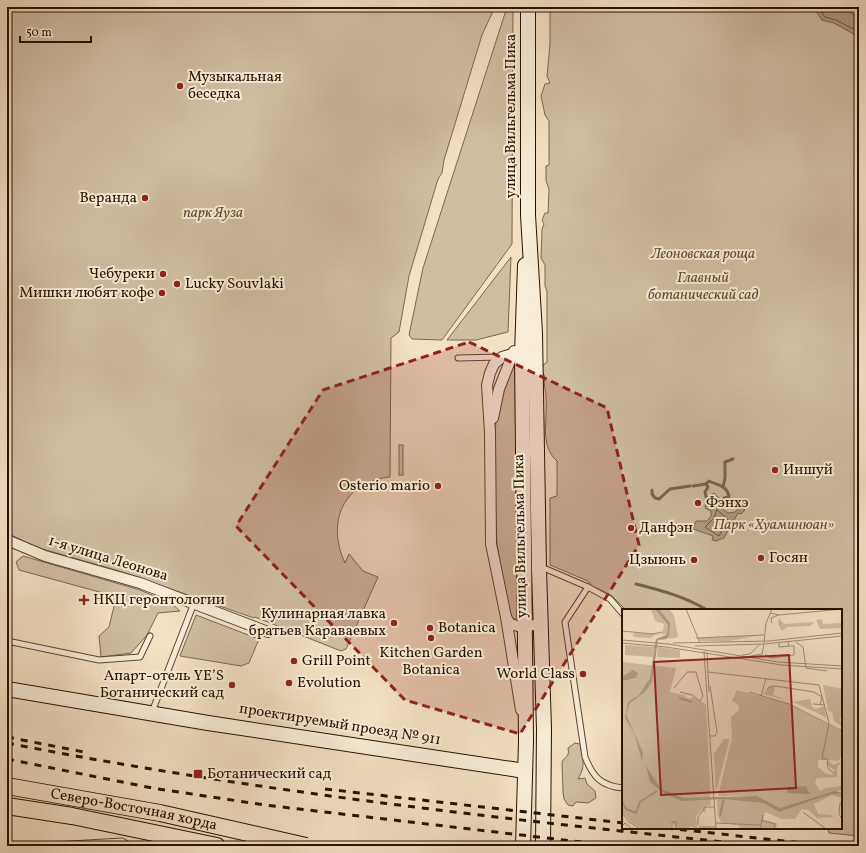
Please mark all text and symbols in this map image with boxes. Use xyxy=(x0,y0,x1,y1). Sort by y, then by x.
scale bar xyxy=(20,18,91,44)
text: 50 m xyxy=(26,25,52,41)
street label: улица Вильгельма Пика xyxy=(501,34,522,198)
place label: Музыкальная беседка xyxy=(188,67,282,105)
marker: Музыкальная беседка xyxy=(175,81,185,91)
place label: Веранда xyxy=(79,188,137,209)
marker: Веранда xyxy=(140,193,150,203)
park label: парк Яуза xyxy=(183,203,243,224)
park label: Леоновская роща xyxy=(650,244,755,265)
place label: Чебуреки xyxy=(89,264,155,285)
park label: Главный ботанический сад xyxy=(648,268,758,306)
marker: Чебуреки xyxy=(158,269,168,279)
place label: Lucky Souvlaki xyxy=(185,274,284,295)
marker: Lucky Souvlaki xyxy=(172,279,182,289)
place label: Мишки любят кофе xyxy=(19,283,154,304)
marker: Мишки любят кофе xyxy=(157,288,167,298)
street label: улица Вильгельма Пика xyxy=(509,454,533,618)
place label: Иншуй xyxy=(783,460,833,481)
marker: Иншуй xyxy=(770,465,780,475)
place label: Osterio mario xyxy=(339,476,430,497)
marker: Osterio mario xyxy=(433,481,443,491)
place label: Фэнхэ xyxy=(706,493,749,514)
marker: Фэнхэ xyxy=(693,498,703,508)
park label: Парк «Хуаминюан» xyxy=(714,515,835,536)
place label: Данфэн xyxy=(639,518,693,539)
marker: Данфэн xyxy=(626,523,636,533)
street label: 1-я улица Леонова xyxy=(46,531,170,587)
place label: Госян xyxy=(769,548,808,569)
place label: Цзыюнь xyxy=(629,550,686,571)
marker: Госян xyxy=(756,553,766,563)
marker: Цзыюнь xyxy=(689,555,699,565)
place label: НКЦ геронтологии xyxy=(93,590,225,611)
marker: НКЦ геронтологии xyxy=(78,594,90,606)
place label: Кулинарная лавка братьев Караваевых xyxy=(249,604,386,642)
inset map xyxy=(622,609,842,829)
marker: Кулинарная лавка братьев Караваевых xyxy=(389,618,399,628)
place label: Botanica xyxy=(438,618,496,639)
marker: Botanica xyxy=(425,623,435,633)
marker: Kitchen Garden Botanica xyxy=(426,633,436,643)
place label: Kitchen Garden Botanica xyxy=(379,643,483,681)
place label: Grill Point xyxy=(302,651,371,672)
marker: Grill Point xyxy=(289,656,299,666)
place label: World Class xyxy=(496,664,575,685)
place label: Апарт-отель YE’S Ботанический сад xyxy=(100,666,225,704)
marker: World Class xyxy=(578,669,588,679)
place label: Evolution xyxy=(297,673,361,694)
marker: Evolution xyxy=(284,678,294,688)
marker: Апарт-отель YE’S Ботанический сад xyxy=(227,680,237,690)
street label: проектируемый проезд № 911 xyxy=(238,699,442,751)
place label: Ботанический сад xyxy=(207,764,332,785)
marker: Ботанический сад xyxy=(192,768,204,780)
street label: Северо-Восточная хорда xyxy=(49,783,219,836)

